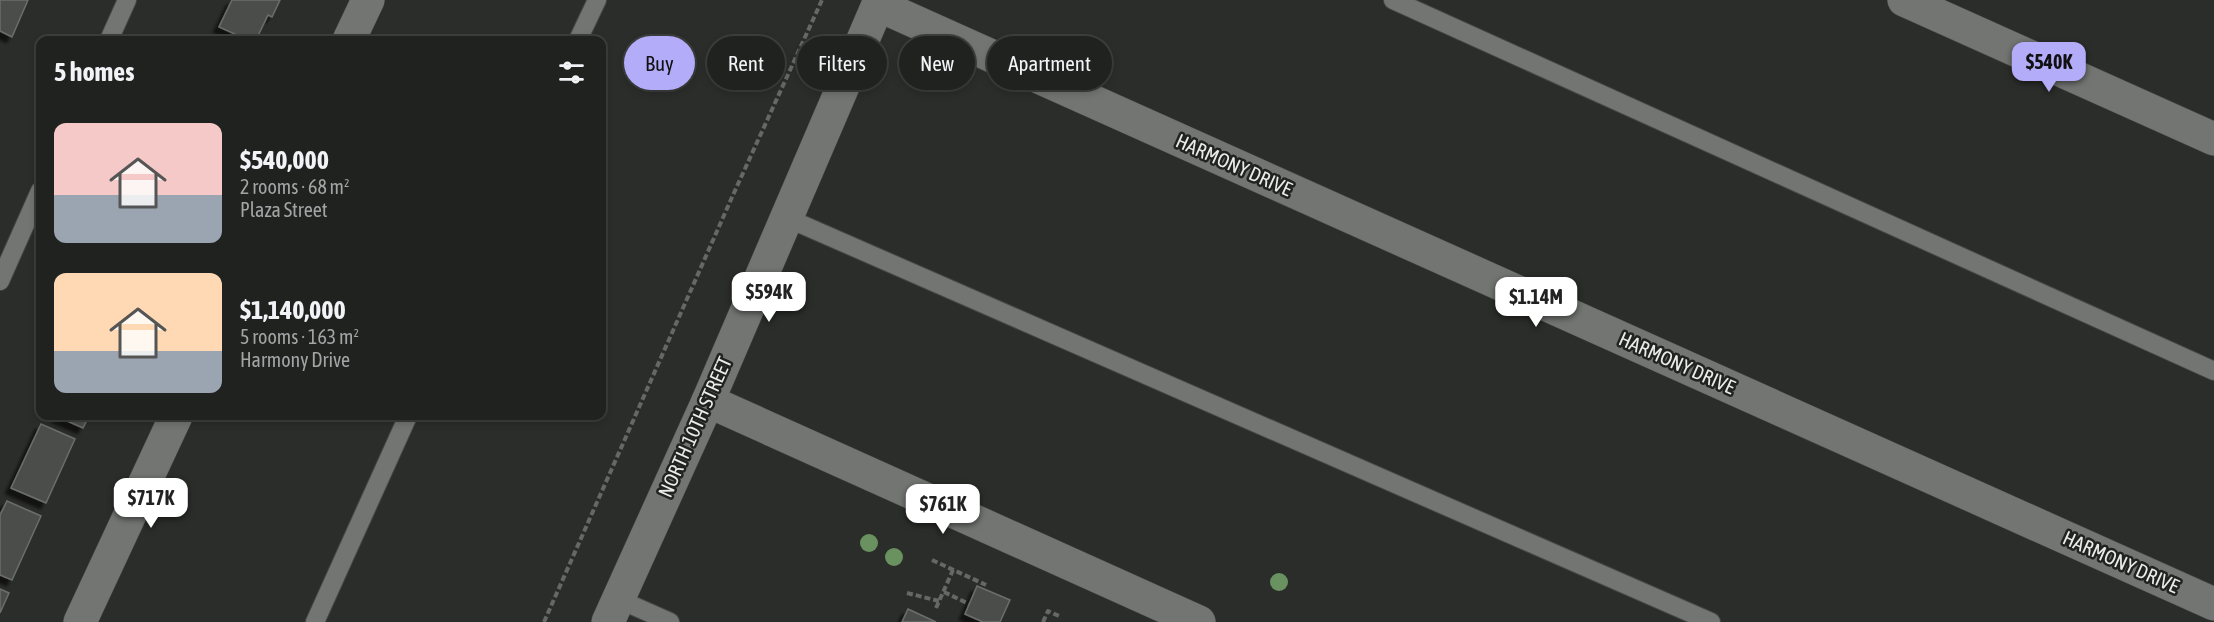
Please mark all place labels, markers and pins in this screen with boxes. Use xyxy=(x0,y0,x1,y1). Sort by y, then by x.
pin: $540K xyxy=(2007,42,2091,93)
pin: $594K xyxy=(727,272,811,323)
pin: $1.14M xyxy=(1487,277,1585,328)
pin: $717K xyxy=(109,478,193,529)
pin: $761K xyxy=(901,484,985,535)

